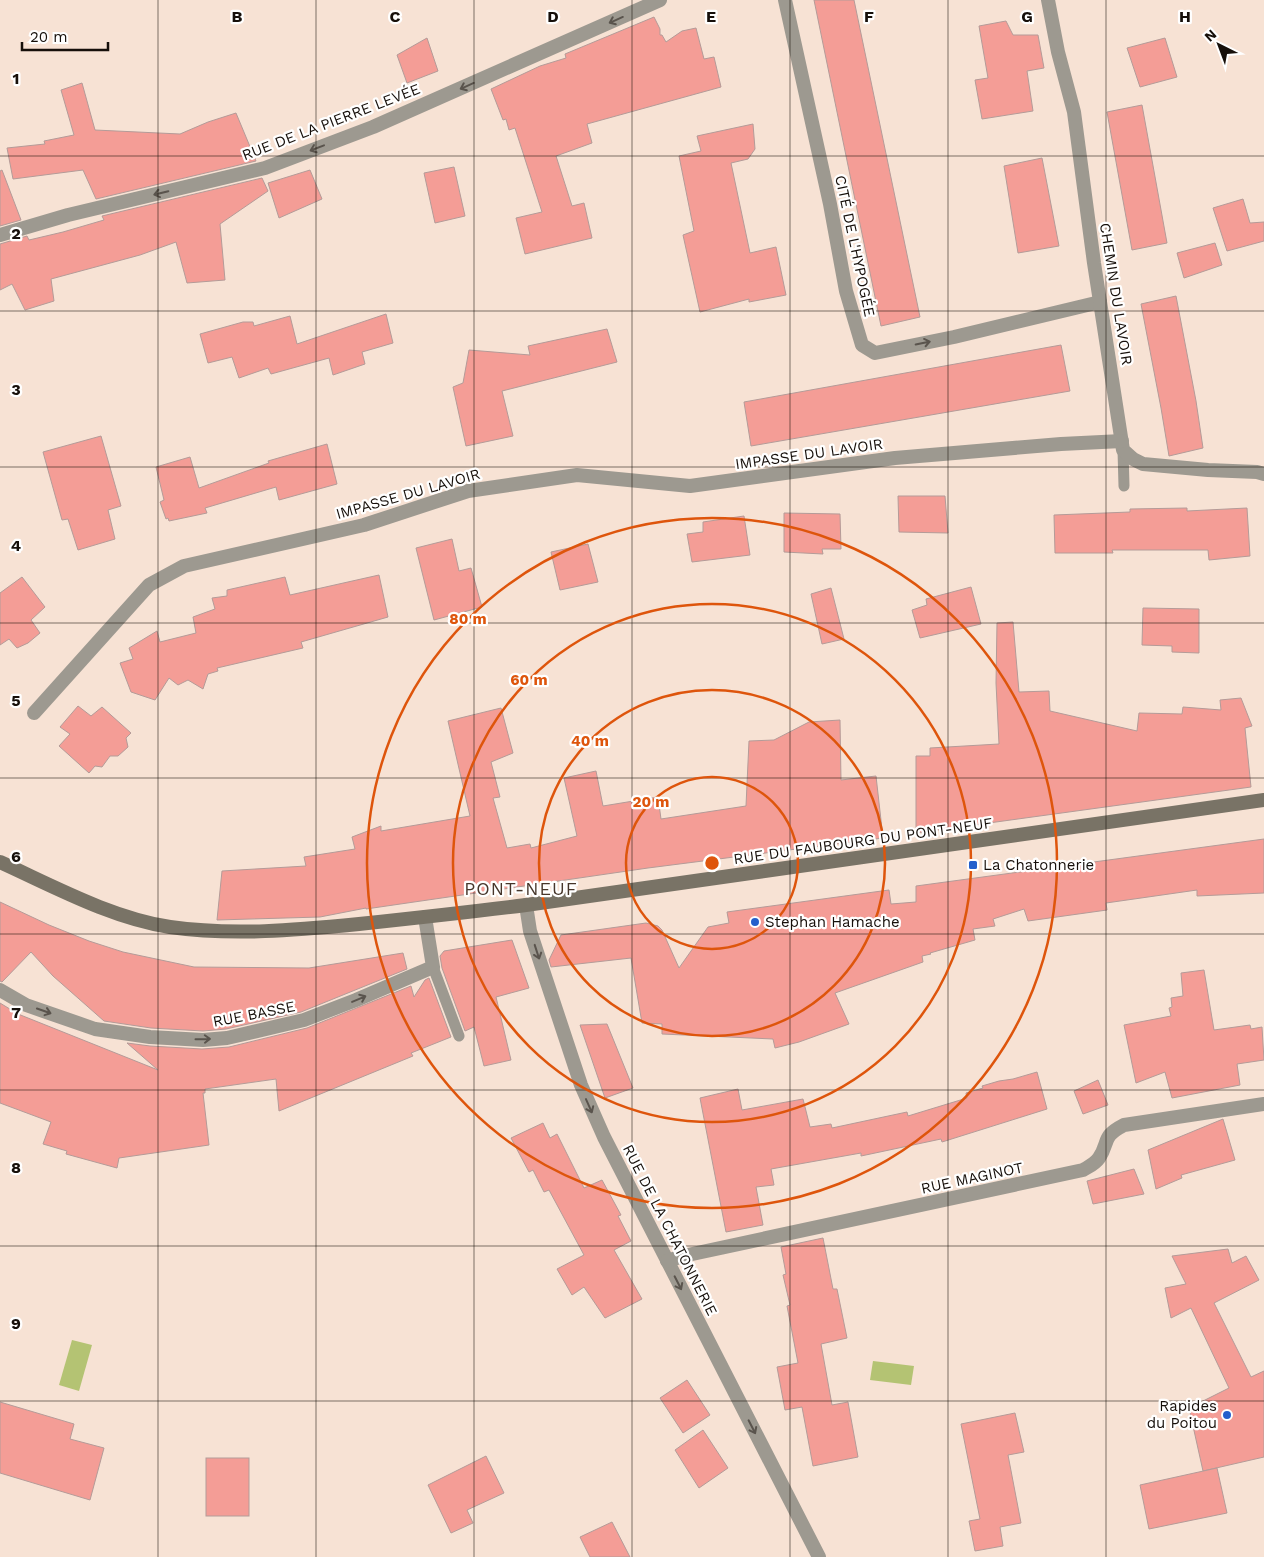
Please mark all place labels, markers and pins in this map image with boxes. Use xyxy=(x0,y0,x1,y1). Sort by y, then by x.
centre of rings xyxy=(703,854,721,872)
place label: La Chatonnerie xyxy=(983,856,1094,874)
marker: La Chatonnerie xyxy=(967,859,979,871)
place label: Stephan Hamache xyxy=(765,913,900,931)
marker: Stephan Hamache xyxy=(749,916,761,928)
place label: Rapides du Poitou xyxy=(1147,1397,1217,1432)
marker: Rapides du Poitou xyxy=(1221,1409,1233,1421)

